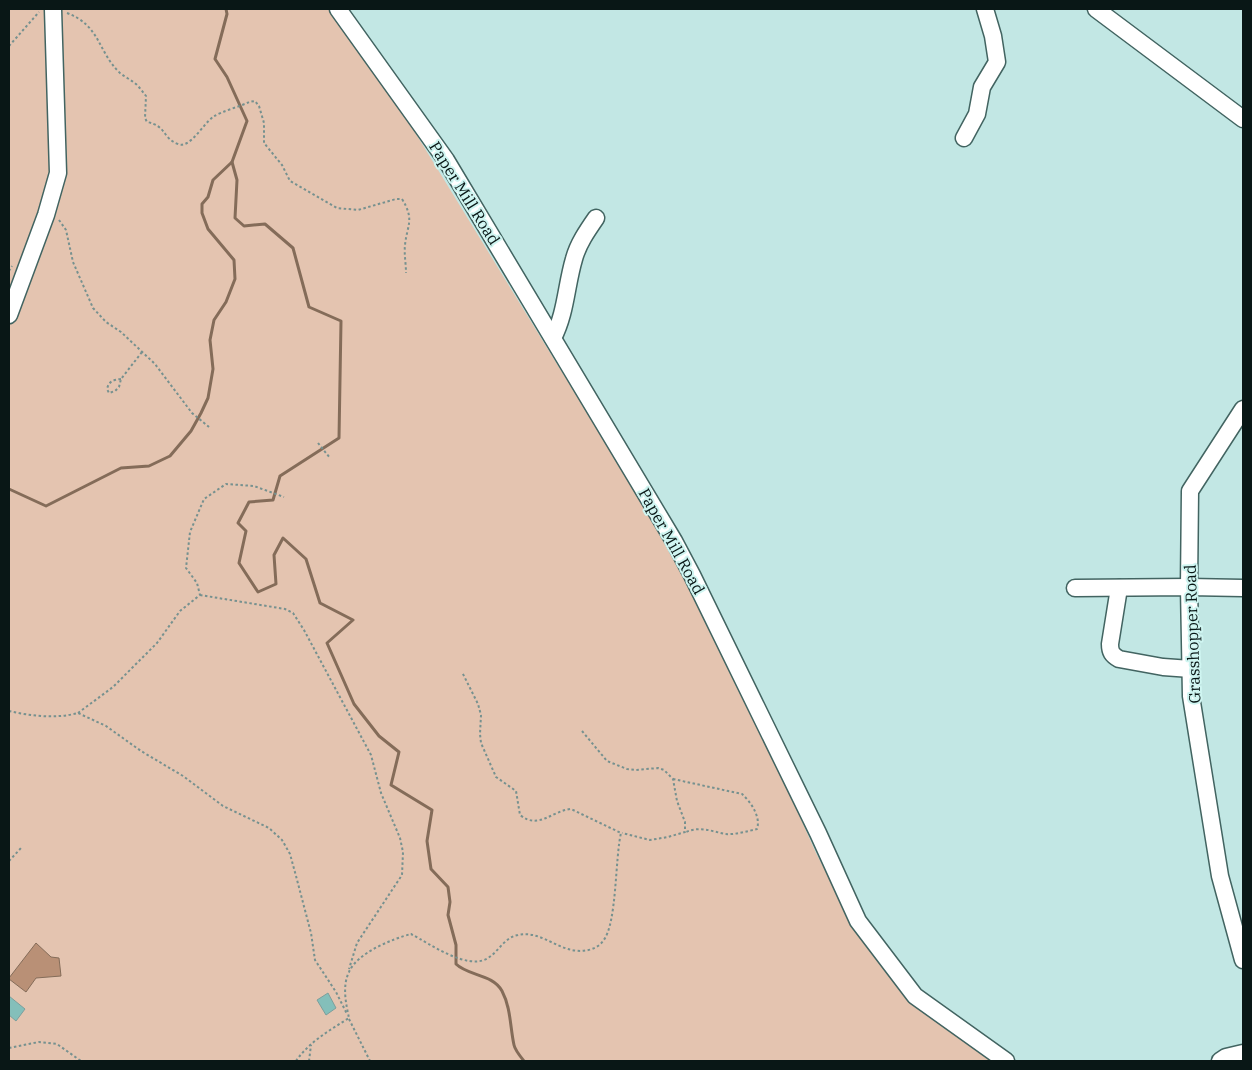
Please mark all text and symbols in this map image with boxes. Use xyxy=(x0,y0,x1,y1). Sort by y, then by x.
street label: Paper Mill Road xyxy=(425,138,505,249)
street label: Paper Mill Road xyxy=(635,484,710,598)
street label: Grasshopper Road xyxy=(1180,564,1204,704)

